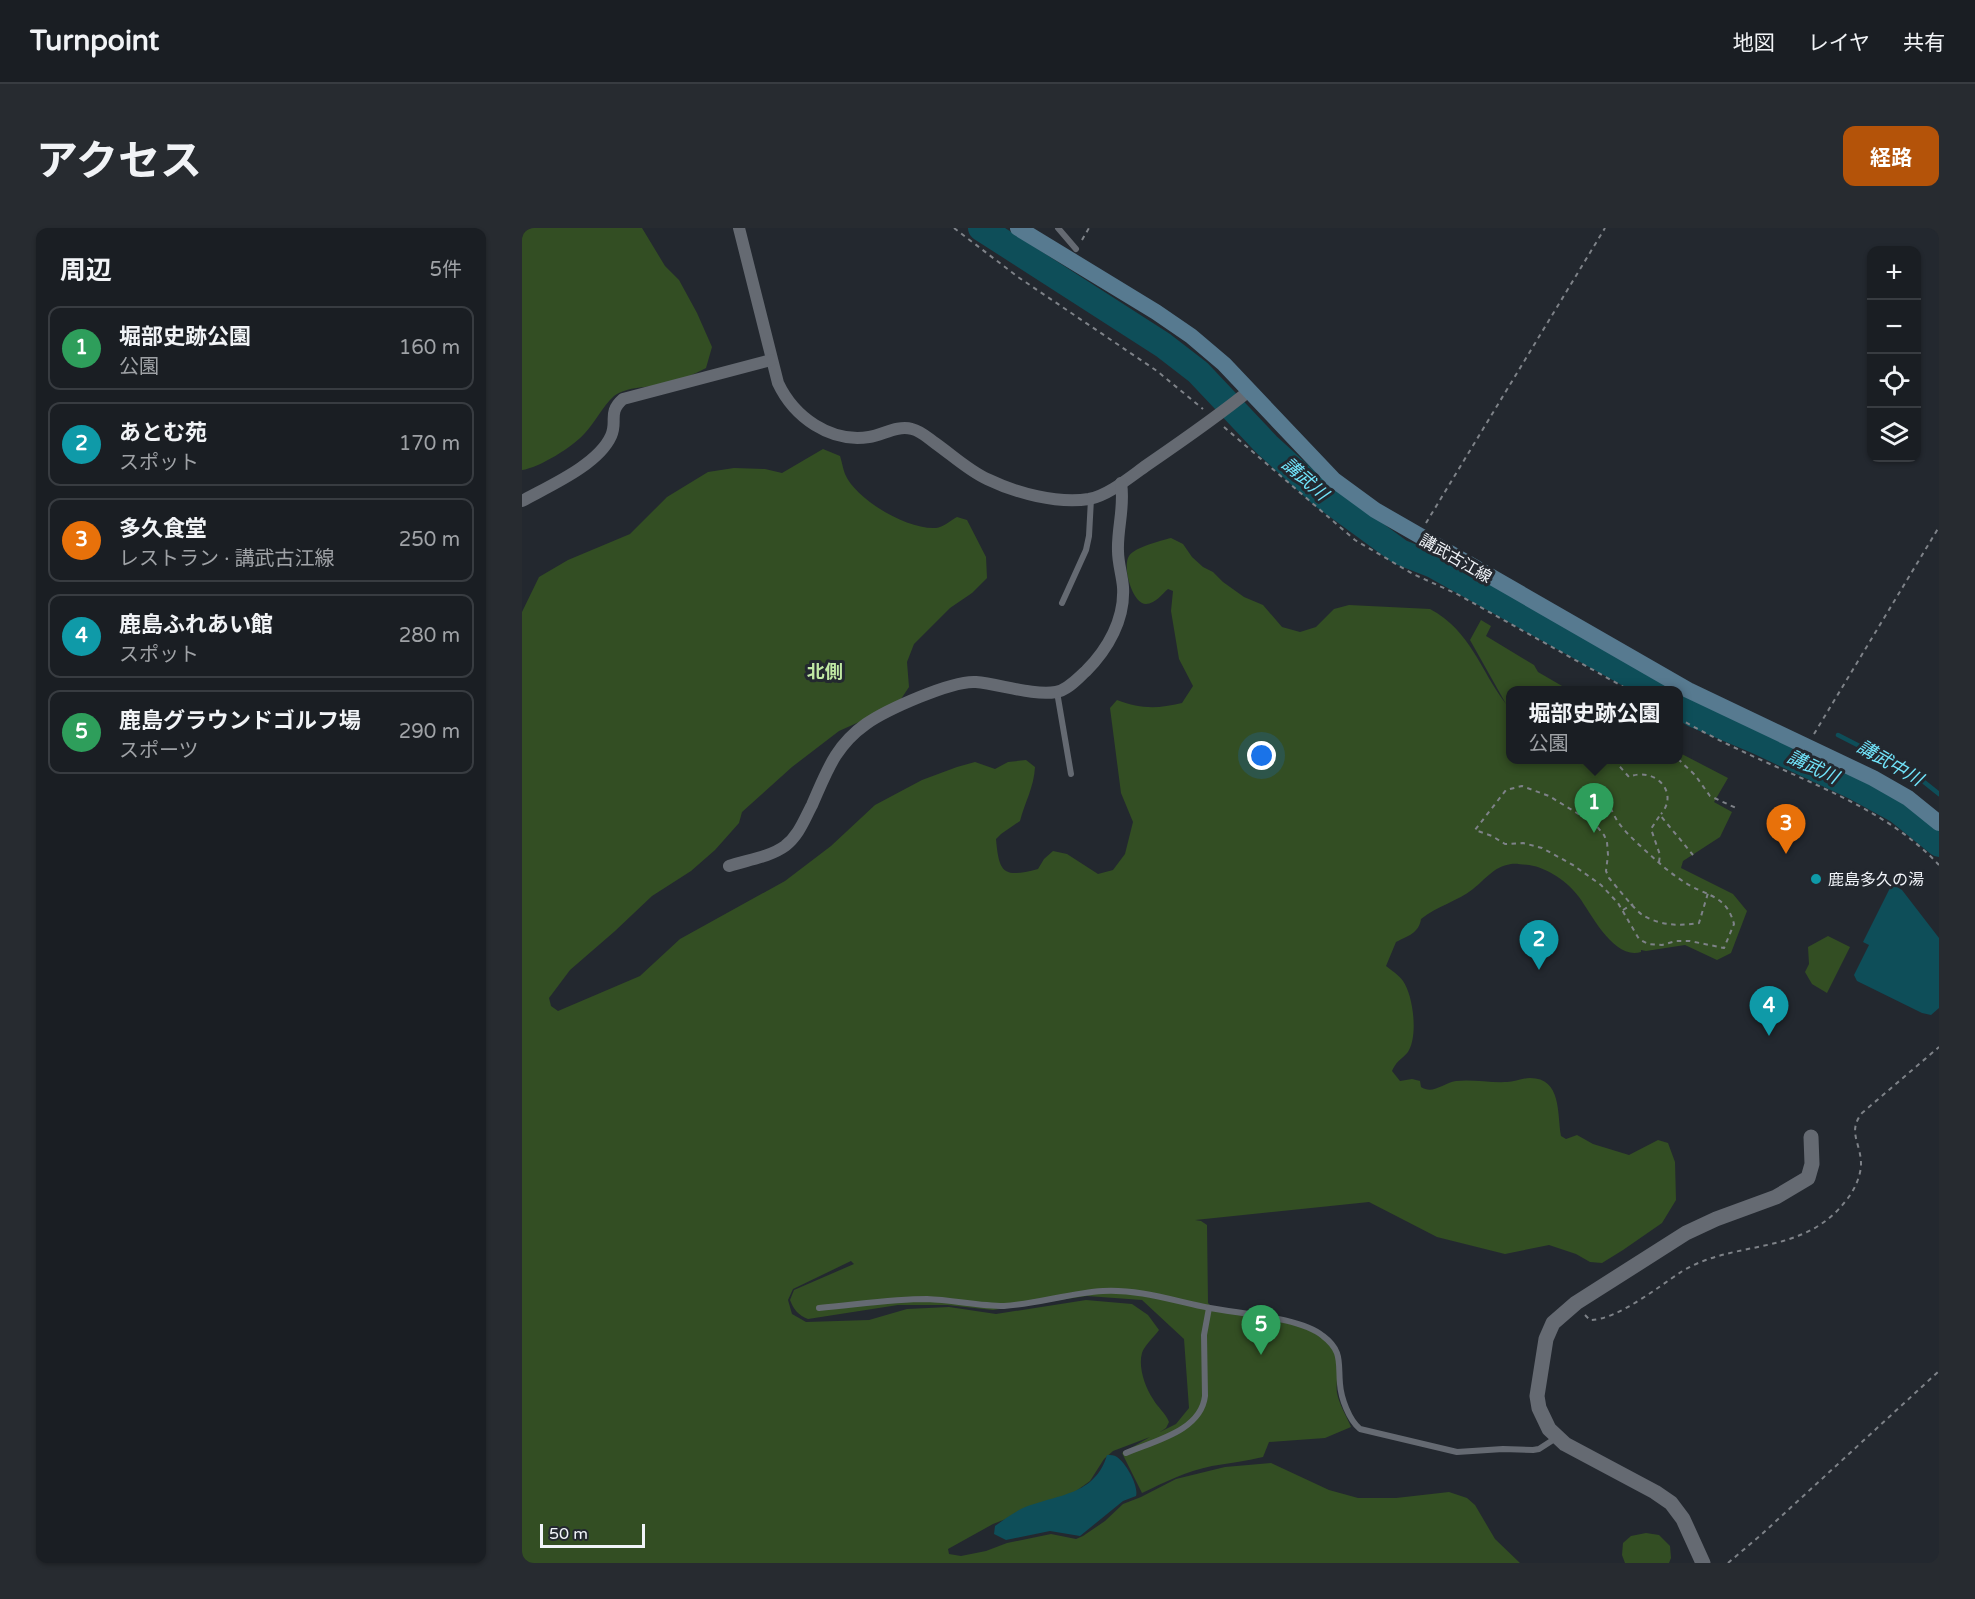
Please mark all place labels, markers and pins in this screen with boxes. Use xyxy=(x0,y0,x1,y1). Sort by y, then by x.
pin: 1 xyxy=(1574,784,1614,833)
pin: 3 xyxy=(1766,804,1806,854)
place label: 鹿島多久の湯 xyxy=(1828,870,1924,890)
marker: 鹿島多久の湯 xyxy=(1809,872,1823,886)
pin: 2 xyxy=(1520,920,1558,970)
pin: 4 xyxy=(1750,986,1788,1036)
pin: 5 xyxy=(1242,1306,1280,1355)

